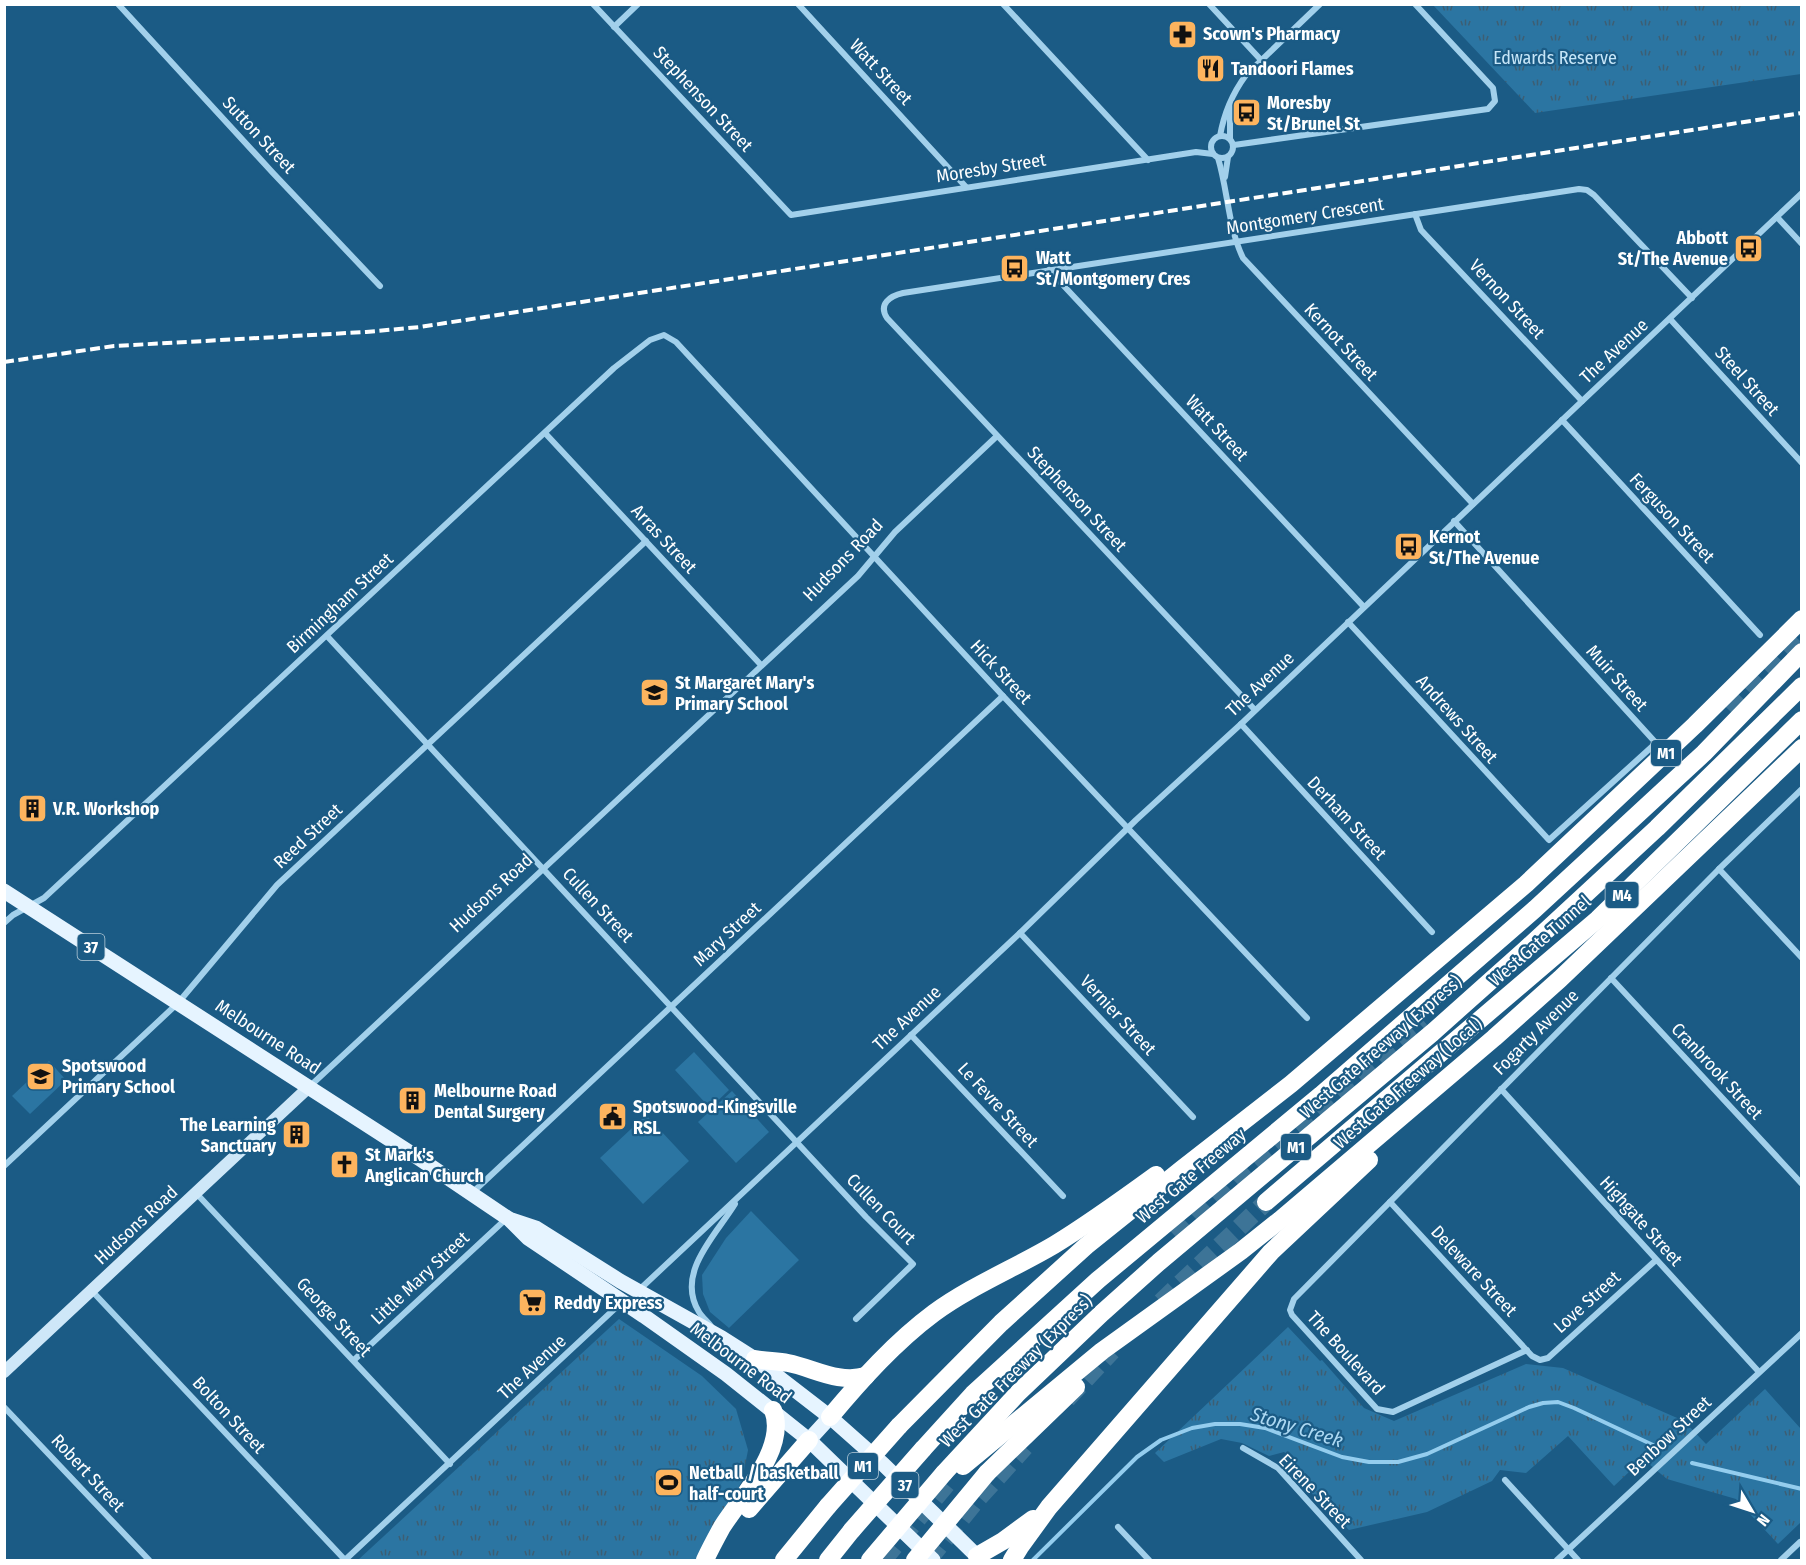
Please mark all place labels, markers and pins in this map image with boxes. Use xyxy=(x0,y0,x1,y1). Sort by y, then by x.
pharmacy icon: Scown's Pharmacy xyxy=(1166,18,1198,50)
place label: Scown's Pharmacy xyxy=(1203,23,1340,45)
restaurant icon: Tandoori Flames xyxy=(1194,53,1226,85)
place label: Tandoori Flames xyxy=(1231,58,1354,80)
place label: Moresby St/Brunel St xyxy=(1267,92,1361,135)
bus stop icon: Moresby St/Brunel St xyxy=(1230,97,1262,129)
place label: Abbott St/The Avenue xyxy=(1618,227,1729,270)
bus stop icon: Abbott St/The Avenue xyxy=(1733,232,1765,264)
place label: Watt St/Montgomery Cres xyxy=(1036,247,1191,290)
bus stop icon: Watt St/Montgomery Cres xyxy=(999,252,1031,284)
place label: Kernot St/The Avenue xyxy=(1429,526,1539,569)
bus stop icon: Kernot St/The Avenue xyxy=(1392,531,1424,563)
place label: St Margaret Mary's Primary School xyxy=(675,672,814,715)
school or university icon: St Margaret Mary's Primary School xyxy=(638,677,670,709)
building icon: V.R. Workshop xyxy=(16,793,48,825)
place label: V.R. Workshop xyxy=(52,798,160,820)
place label: Spotswood Primary School xyxy=(62,1055,175,1098)
school or university icon: Spotswood Primary School xyxy=(25,1060,57,1092)
place label: Melbourne Road Dental Surgery xyxy=(434,1080,557,1123)
building icon: Melbourne Road Dental Surgery xyxy=(397,1085,429,1117)
place label: Spotswood-Kingsville RSL xyxy=(633,1096,797,1139)
public building icon: Spotswood-Kingsville RSL xyxy=(596,1101,628,1133)
place label: The Learning Sanctuary xyxy=(180,1114,276,1157)
building icon: The Learning Sanctuary xyxy=(281,1119,313,1151)
place label: St Mark's Anglican Church xyxy=(364,1144,484,1187)
church icon: St Mark's Anglican Church xyxy=(328,1149,360,1181)
supermarket icon: Reddy Express xyxy=(517,1287,549,1319)
place label: Reddy Express xyxy=(554,1292,663,1314)
place label: Netball / basketball half-court xyxy=(689,1462,838,1505)
sports icon: Netball / basketball half-court xyxy=(652,1467,684,1499)

